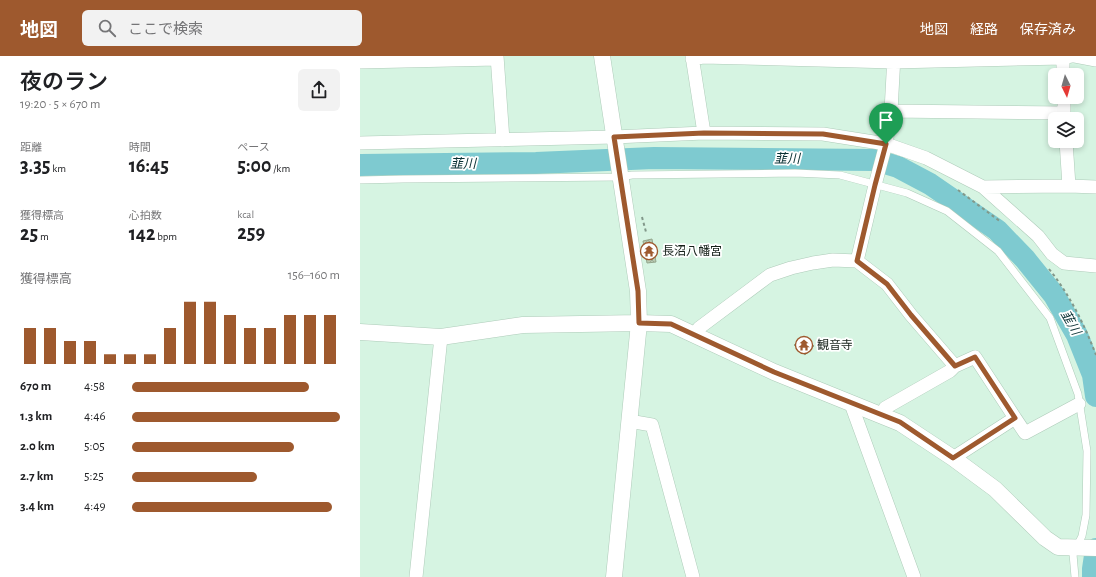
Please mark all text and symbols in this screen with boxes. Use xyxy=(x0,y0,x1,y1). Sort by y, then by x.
search box xyxy=(82,10,362,46)
icon: search xyxy=(96,17,118,39)
text: 地図 xyxy=(20,21,58,40)
text: ここで検索 xyxy=(128,22,203,37)
text: 地図 xyxy=(920,23,948,37)
text: 経路 xyxy=(970,23,998,37)
text: 保存済み xyxy=(1020,23,1076,37)
north arrow xyxy=(1048,68,1084,104)
map controls xyxy=(1048,68,1084,148)
button: share xyxy=(298,69,340,111)
text: 夜のラン xyxy=(20,71,108,93)
text: 19:20 · 5 × 670 m xyxy=(20,98,101,111)
pin xyxy=(869,103,903,144)
icon: arrive xyxy=(875,109,897,131)
button: layers xyxy=(1048,112,1084,148)
text: 距離 xyxy=(20,142,42,153)
text: 時間 xyxy=(129,142,151,153)
text: ペース xyxy=(237,142,270,153)
water label: 韮川 xyxy=(774,152,802,166)
text: 3.35 xyxy=(20,156,50,176)
text: 16:45 xyxy=(129,156,169,176)
text: 5:00 xyxy=(237,156,271,176)
water label: 韮川 xyxy=(450,157,478,171)
text: km xyxy=(50,163,66,174)
text: /km xyxy=(271,163,290,174)
text: kcal xyxy=(237,209,254,220)
text: 獲得標高 xyxy=(20,210,64,221)
text: 心拍数 xyxy=(129,210,162,221)
text: 259 xyxy=(237,223,265,243)
text: 25 xyxy=(20,224,38,244)
text: 142 xyxy=(129,224,155,244)
text: m xyxy=(38,231,49,242)
text: bpm xyxy=(155,231,177,242)
temple icon: 長沼八幡宮 xyxy=(639,241,659,261)
place label: 長沼八幡宮 xyxy=(662,244,722,257)
text: 156–160 m xyxy=(288,269,340,282)
text: 獲得標高 xyxy=(20,273,72,286)
water label: 韮川 xyxy=(1058,308,1084,339)
temple icon: 観音寺 xyxy=(794,335,814,355)
place label: 観音寺 xyxy=(817,338,853,351)
text: 670 m xyxy=(20,380,51,393)
text: 4:58 xyxy=(84,380,105,393)
text: 1.3 km xyxy=(20,410,52,423)
text: 4:46 xyxy=(84,410,106,423)
text: 2.0 km xyxy=(20,440,55,453)
text: 5:05 xyxy=(84,440,105,453)
text: 2.7 km xyxy=(20,470,54,483)
text: 5:25 xyxy=(84,470,104,483)
text: 3.4 km xyxy=(20,500,54,513)
text: 4:49 xyxy=(84,500,106,513)

